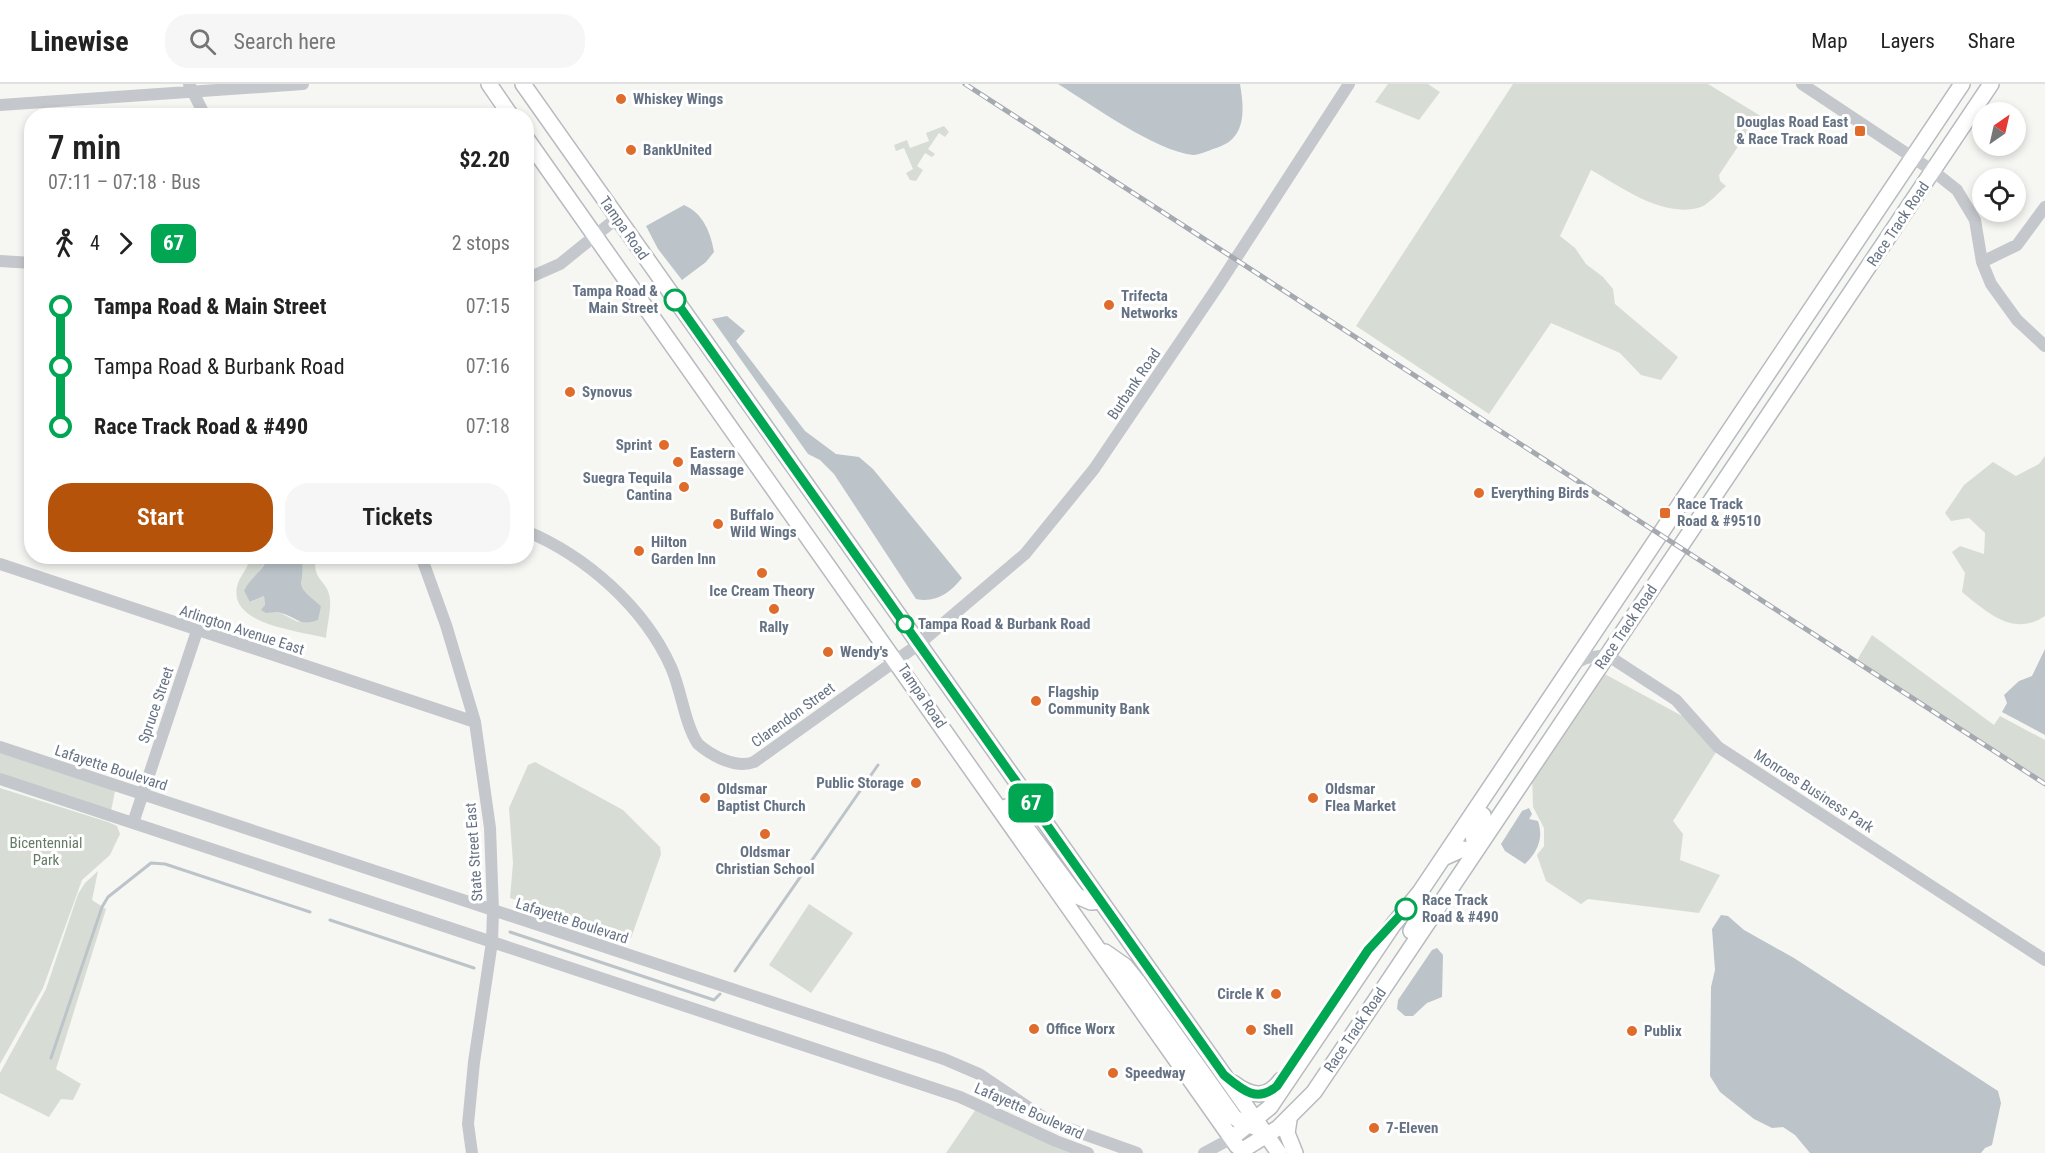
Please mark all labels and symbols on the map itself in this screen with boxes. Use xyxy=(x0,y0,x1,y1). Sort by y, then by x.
place label: Whiskey Wings xyxy=(633,90,723,108)
marker: Whiskey Wings xyxy=(614,92,628,106)
north arrow xyxy=(1972,102,2026,156)
place label: Douglas Road East & Race Track Road xyxy=(1736,113,1848,148)
marker: Douglas Road East & Race Track Road xyxy=(1853,124,1867,138)
place label: BankUnited xyxy=(643,141,712,159)
marker: BankUnited xyxy=(624,143,638,157)
street label: Race Track Road xyxy=(1863,178,1933,270)
street label: Tampa Road xyxy=(596,193,652,263)
place label: Tampa Road & Main Street xyxy=(573,282,658,317)
place label: Trifecta Networks xyxy=(1121,287,1178,322)
marker: Tampa Road & Main Street xyxy=(664,289,686,311)
marker: Trifecta Networks xyxy=(1102,298,1116,312)
street label: Burbank Road xyxy=(1104,345,1164,423)
place label: Synovus xyxy=(582,383,633,401)
marker: Synovus xyxy=(563,385,577,399)
place label: Sprint xyxy=(616,436,652,454)
marker: Sprint xyxy=(657,438,671,452)
place label: Eastern Massage xyxy=(690,444,744,479)
marker: Eastern Massage xyxy=(671,455,685,469)
place label: Suegra Tequila Cantina xyxy=(583,469,672,504)
marker: Suegra Tequila Cantina xyxy=(677,480,691,494)
place label: Everything Birds xyxy=(1491,484,1589,502)
marker: Everything Birds xyxy=(1472,486,1486,500)
place label: Race Track Road & #9510 xyxy=(1677,495,1761,530)
place label: Buffalo Wild Wings xyxy=(730,506,797,541)
marker: Race Track Road & #9510 xyxy=(1658,506,1672,520)
marker: Buffalo Wild Wings xyxy=(711,517,725,531)
place label: Hilton Garden Inn xyxy=(651,533,716,568)
marker: Hilton Garden Inn xyxy=(632,544,646,558)
marker: Ice Cream Theory xyxy=(755,566,769,580)
street label: Race Track Road xyxy=(1591,581,1661,673)
place label: Ice Cream Theory xyxy=(709,582,815,600)
street label: Arlington Avenue East xyxy=(177,601,307,659)
marker: Rally xyxy=(767,602,781,616)
marker: Tampa Road & Burbank Road xyxy=(896,615,914,633)
place label: Tampa Road & Burbank Road xyxy=(918,615,1090,633)
place label: Rally xyxy=(759,618,789,636)
place label: Wendy's xyxy=(840,643,889,661)
marker: Wendy's xyxy=(821,645,835,659)
street label: Tampa Road xyxy=(894,660,950,732)
street label: Spruce Street xyxy=(135,664,177,746)
street label: Clarendon Street xyxy=(748,679,838,751)
place label: Flagship Community Bank xyxy=(1048,683,1150,718)
marker: Flagship Community Bank xyxy=(1029,694,1043,708)
street label: Lafayette Boulevard xyxy=(52,741,170,795)
street label: Monroes Business Park xyxy=(1751,746,1878,837)
place label: Public Storage xyxy=(816,774,904,792)
marker: Public Storage xyxy=(909,776,923,790)
place label: Oldsmar Baptist Church xyxy=(717,780,806,815)
place label: Oldsmar Flea Market xyxy=(1325,780,1396,815)
line badge: 67 xyxy=(1004,784,1058,822)
marker: Oldsmar Baptist Church xyxy=(698,791,712,805)
marker: Oldsmar Flea Market xyxy=(1306,791,1320,805)
street label: State Street East xyxy=(462,802,486,902)
marker: Oldsmar Christian School xyxy=(758,827,772,841)
park label: Bicentennial Park xyxy=(10,834,82,869)
place label: Oldsmar Christian School xyxy=(716,843,814,878)
place label: Race Track Road & #490 xyxy=(1422,891,1499,926)
street label: Lafayette Boulevard xyxy=(513,894,631,948)
marker: Race Track Road & #490 xyxy=(1395,898,1417,920)
street label: Race Track Road xyxy=(1320,984,1390,1076)
place label: Circle K xyxy=(1217,985,1265,1003)
marker: Circle K xyxy=(1269,987,1283,1001)
place label: Office Worx xyxy=(1046,1020,1115,1038)
place label: Shell xyxy=(1263,1021,1293,1039)
marker: Office Worx xyxy=(1027,1022,1041,1036)
place label: Publix xyxy=(1644,1022,1682,1040)
marker: Shell xyxy=(1244,1023,1258,1037)
marker: Publix xyxy=(1625,1024,1639,1038)
place label: Speedway xyxy=(1125,1064,1186,1082)
marker: Speedway xyxy=(1106,1066,1120,1080)
street label: Lafayette Boulevard xyxy=(972,1079,1086,1143)
place label: 7-Eleven xyxy=(1386,1119,1438,1137)
marker: 7-Eleven xyxy=(1367,1121,1381,1135)

